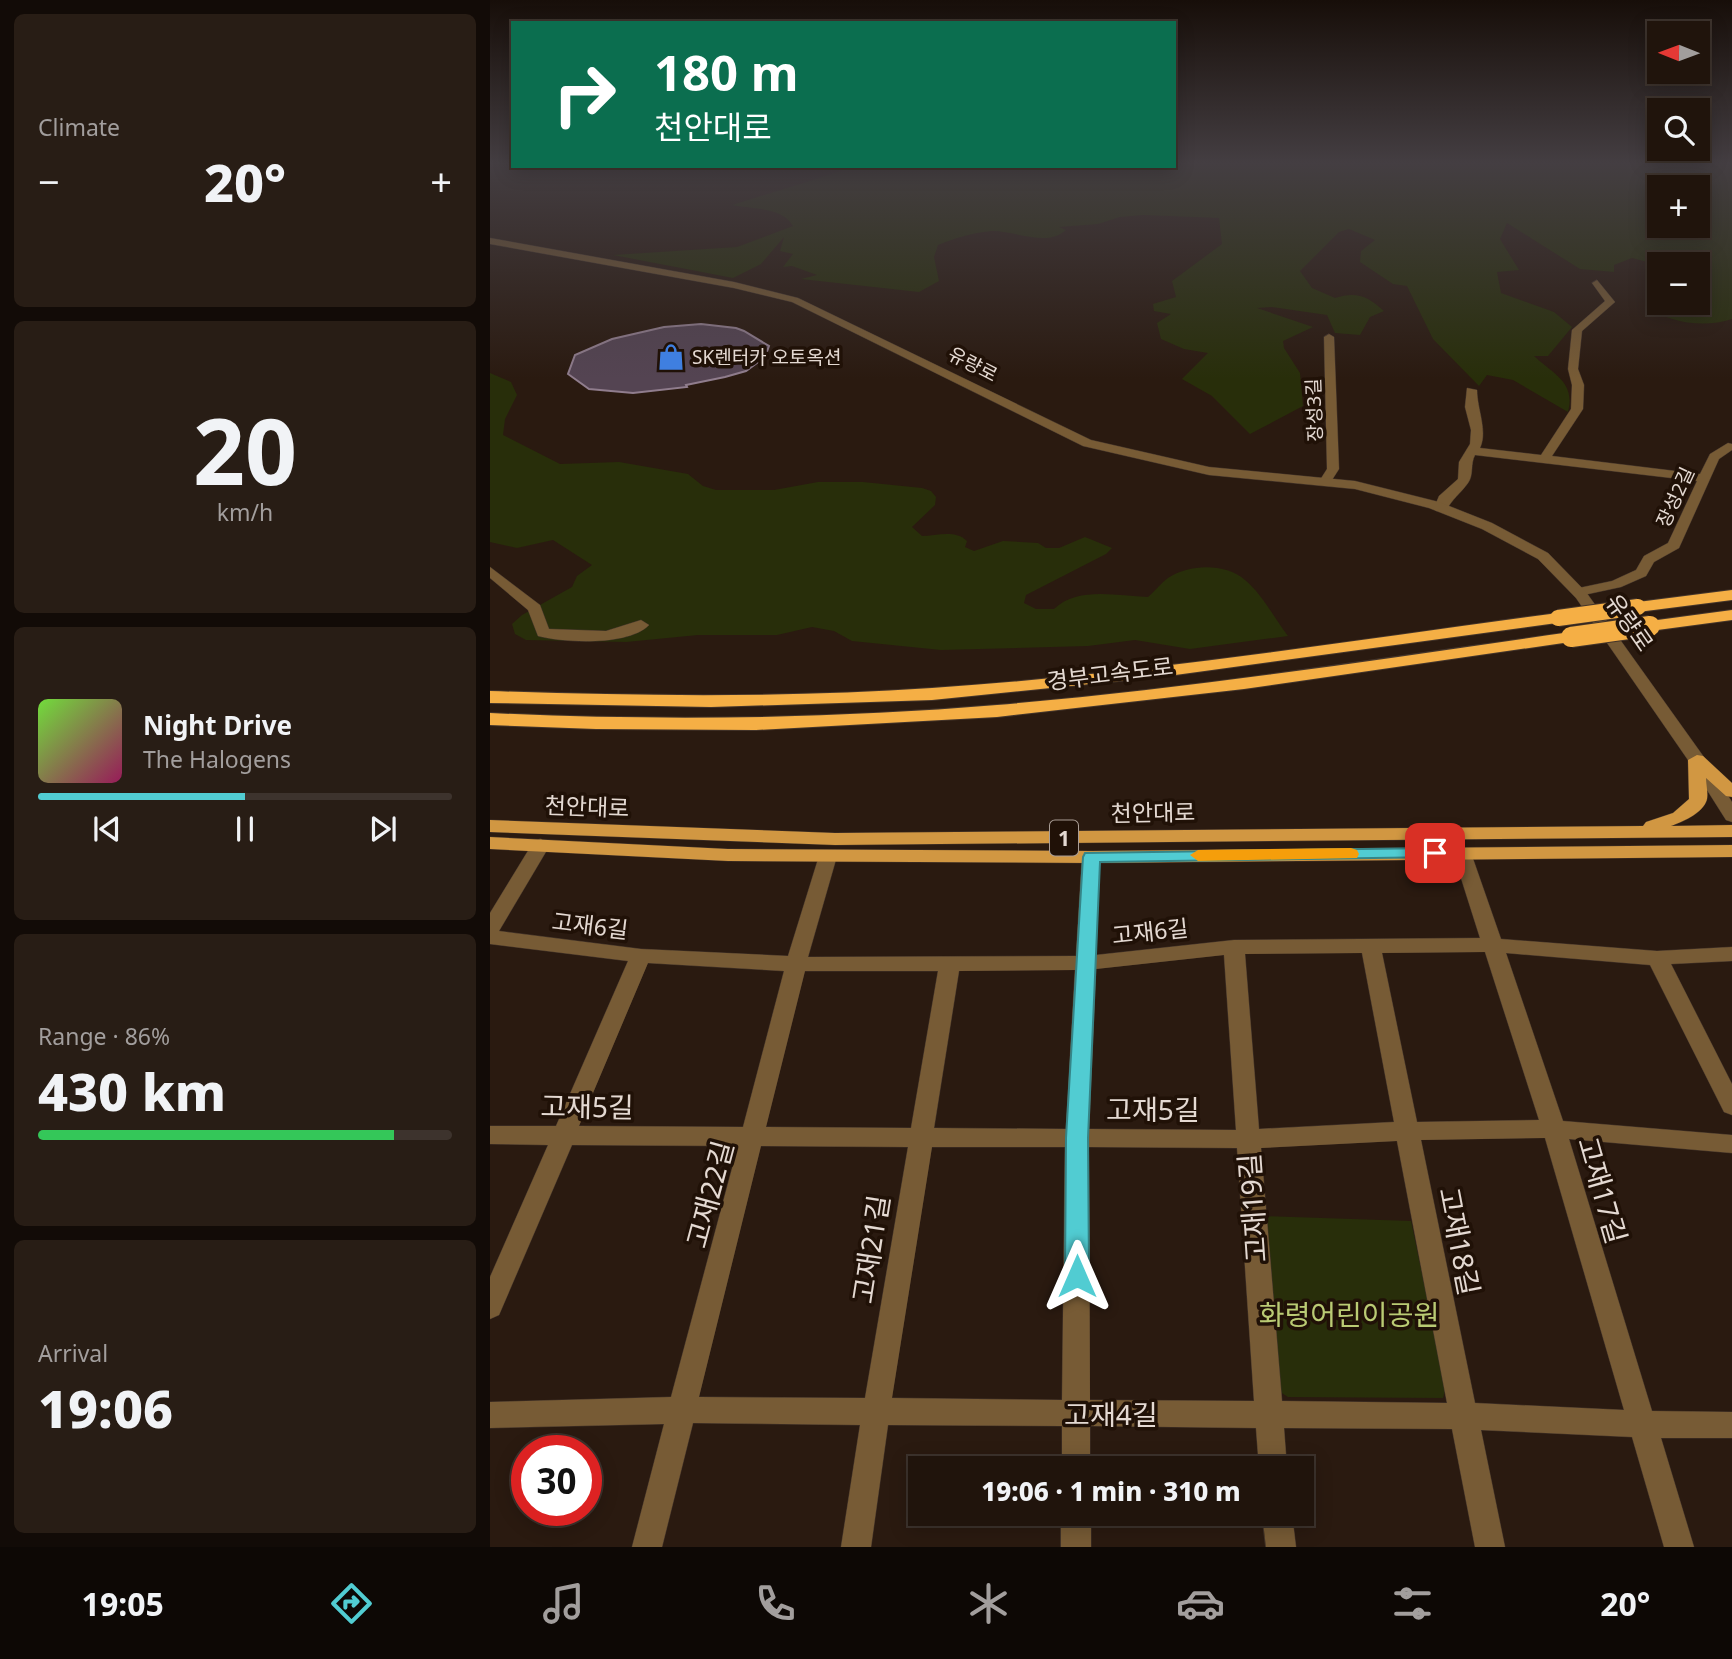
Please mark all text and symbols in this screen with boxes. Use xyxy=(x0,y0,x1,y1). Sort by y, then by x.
north arrow xyxy=(1647,21,1710,84)
map controls xyxy=(1647,21,1710,315)
text: 180 m xyxy=(654,39,799,105)
icon: right xyxy=(539,49,630,140)
button: search xyxy=(1647,98,1710,161)
text: 천안대로 xyxy=(654,105,772,148)
text: Climate xyxy=(38,111,120,143)
text: 20° xyxy=(204,146,286,217)
text: − xyxy=(38,155,60,207)
text: + xyxy=(430,155,452,207)
button: + xyxy=(1647,175,1710,238)
button: − xyxy=(1647,252,1710,315)
street label: 유량로 xyxy=(944,341,1002,387)
shop icon: SK렌터카 오토옥션 xyxy=(656,342,686,372)
place label: SK렌터카 오토옥션 xyxy=(692,344,842,370)
street label: 장성3길 xyxy=(1300,378,1328,442)
text: 20 xyxy=(193,388,297,512)
street label: 장성2길 xyxy=(1650,463,1700,531)
text: km/h xyxy=(217,496,273,528)
street label: 유량로 xyxy=(1599,587,1661,657)
street label: 경부고속도로 xyxy=(1045,649,1175,697)
text: Night Drive xyxy=(143,707,292,743)
text: The Halogens xyxy=(143,743,291,775)
street label: 천안대로 xyxy=(544,789,630,823)
street label: 천안대로 xyxy=(1110,795,1196,829)
icon: previous xyxy=(88,810,126,848)
icon: pause xyxy=(226,810,264,848)
icon: next xyxy=(364,810,402,848)
road number: 1 xyxy=(1050,820,1078,856)
pin xyxy=(1405,823,1465,883)
icon: arrive xyxy=(1416,834,1454,872)
street label: 고재6길 xyxy=(550,904,630,946)
street label: 고재6길 xyxy=(1110,911,1190,951)
text: Range · 86% xyxy=(38,1020,170,1052)
text: 430 km xyxy=(38,1055,226,1126)
street label: 고재5길 xyxy=(540,1086,634,1126)
street label: 고재5길 xyxy=(1106,1090,1200,1128)
street label: 고재17길 xyxy=(1570,1132,1636,1248)
street label: 고재22길 xyxy=(677,1136,741,1252)
street label: 고재19길 xyxy=(1229,1152,1275,1264)
street label: 고재18길 xyxy=(1431,1184,1489,1298)
street label: 고재21길 xyxy=(843,1192,897,1306)
position arrow xyxy=(1040,1239,1114,1313)
park label: 화령어린이공원 xyxy=(1259,1295,1439,1333)
text: Arrival xyxy=(38,1337,108,1369)
text: 19:06 xyxy=(38,1372,173,1443)
street label: 고재4길 xyxy=(1064,1395,1158,1433)
speed limit sign: 30 xyxy=(511,1435,602,1526)
text: 19:06 · 1 min · 310 m xyxy=(981,1473,1241,1509)
icon: directions xyxy=(327,1579,376,1628)
icon: music xyxy=(539,1579,588,1628)
icon: phone xyxy=(751,1579,800,1628)
icon: climate xyxy=(964,1579,1013,1628)
icon: car xyxy=(1176,1579,1225,1628)
icon: filters xyxy=(1388,1579,1437,1628)
text: 19:05 xyxy=(82,1582,164,1625)
text: 20° xyxy=(1600,1582,1650,1625)

